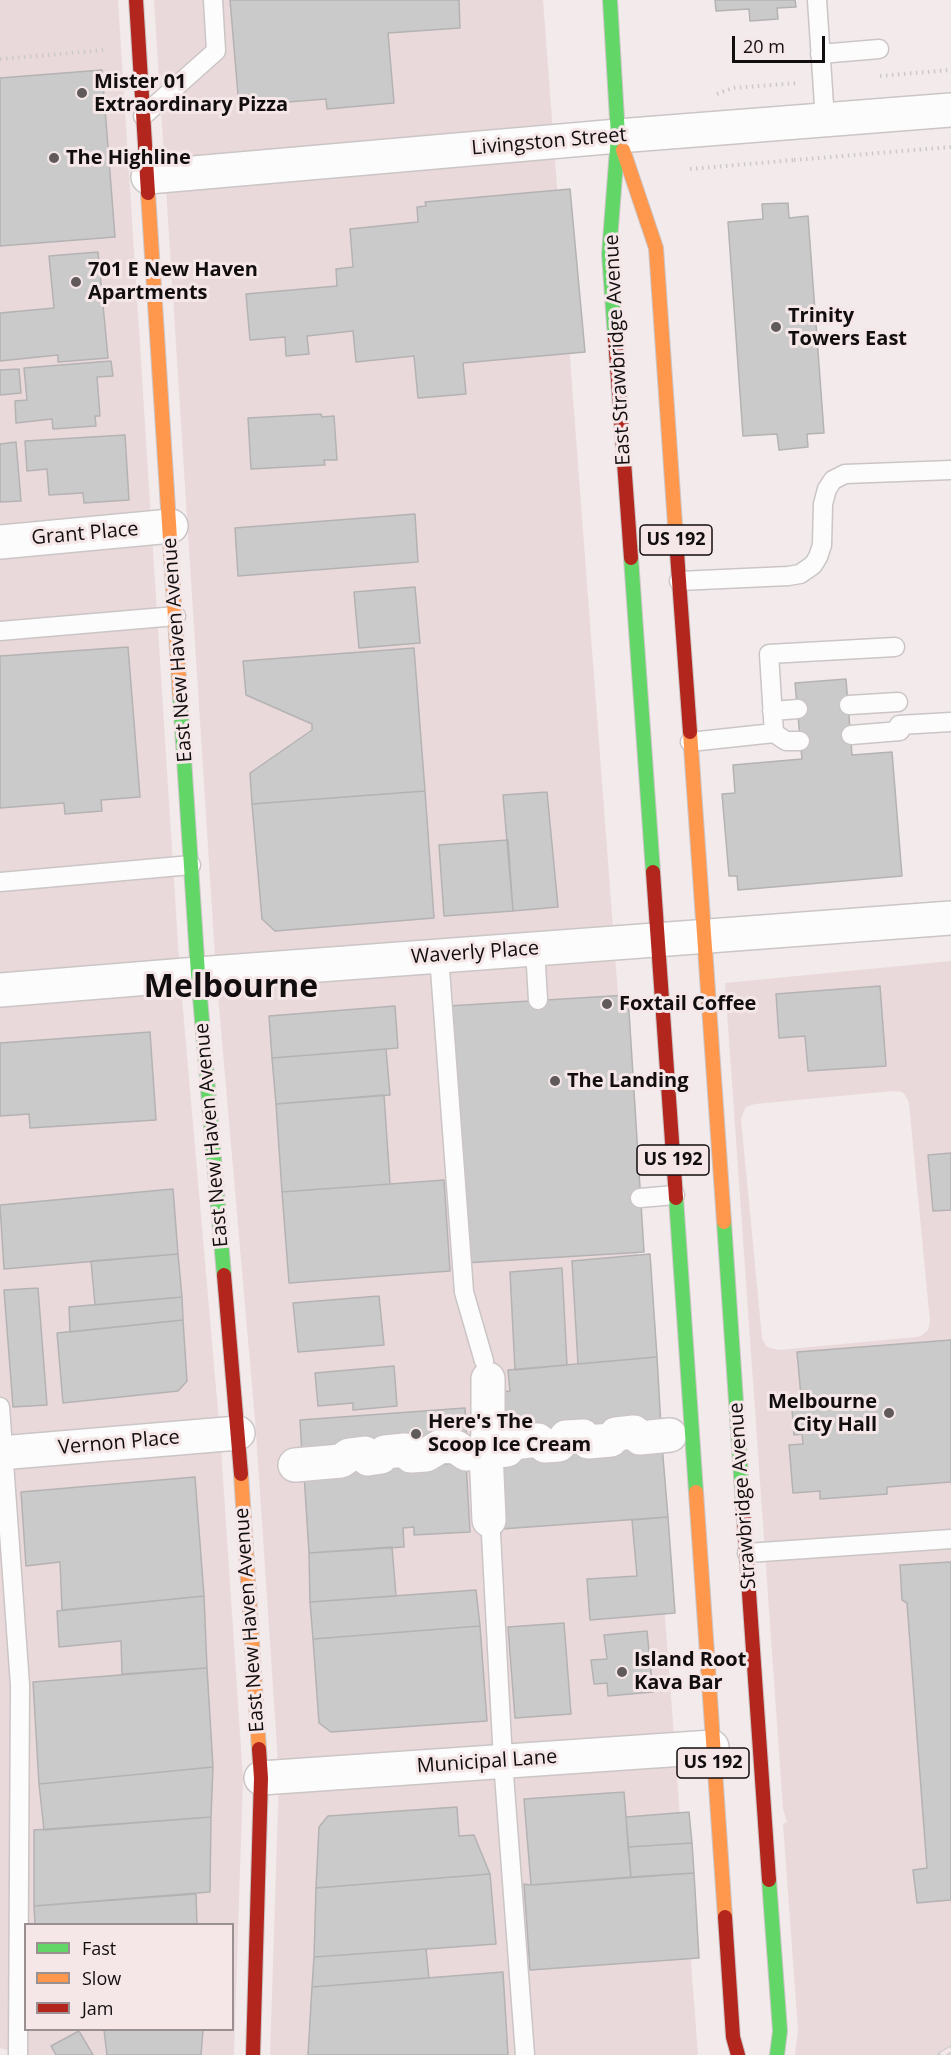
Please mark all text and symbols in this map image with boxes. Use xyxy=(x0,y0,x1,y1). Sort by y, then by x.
scale bar xyxy=(735,24,828,62)
text: 20 m xyxy=(743,34,785,58)
place label: Mister 01 Extraordinary Pizza xyxy=(94,70,288,117)
marker: Mister 01 Extraordinary Pizza xyxy=(75,86,89,100)
street label: Livingston Street xyxy=(470,123,628,161)
place label: The Highline xyxy=(66,146,191,170)
marker: The Highline xyxy=(47,151,61,165)
street label: East Strawbridge Avenue xyxy=(600,234,636,466)
place label: 701 E New Haven Apartments xyxy=(88,258,258,305)
marker: 701 E New Haven Apartments xyxy=(69,275,83,289)
place label: Trinity Towers East xyxy=(788,304,907,351)
marker: Trinity Towers East xyxy=(769,320,783,334)
street label: Grant Place xyxy=(30,517,140,551)
road number: US 192 xyxy=(640,525,712,555)
street label: East New Haven Avenue xyxy=(158,537,198,763)
street label: Waverly Place xyxy=(410,937,540,969)
district label: Melbourne xyxy=(144,969,318,1007)
place label: Foxtail Coffee xyxy=(619,992,756,1016)
marker: Foxtail Coffee xyxy=(600,997,614,1011)
street label: East New Haven Avenue xyxy=(190,1022,234,1248)
place label: The Landing xyxy=(567,1069,688,1093)
marker: The Landing xyxy=(548,1074,562,1088)
road number: US 192 xyxy=(637,1145,709,1175)
place label: Melbourne City Hall xyxy=(768,1390,877,1437)
street label: Strawbridge Avenue xyxy=(724,1402,762,1590)
marker: Melbourne City Hall xyxy=(882,1406,896,1420)
place label: Here's The Scoop Ice Cream xyxy=(428,1410,591,1457)
street label: Vernon Place xyxy=(57,1426,181,1460)
marker: Here's The Scoop Ice Cream xyxy=(409,1427,423,1441)
street label: East New Haven Avenue xyxy=(230,1507,270,1733)
place label: Island Root Kava Bar xyxy=(634,1648,746,1695)
marker: Island Root Kava Bar xyxy=(615,1665,629,1679)
street label: Municipal Lane xyxy=(416,1745,558,1779)
road number: US 192 xyxy=(677,1748,749,1778)
legend xyxy=(24,1923,234,2031)
text: Fast xyxy=(82,1936,116,1960)
text: Slow xyxy=(82,1966,121,1990)
text: Jam xyxy=(82,1996,114,2020)

